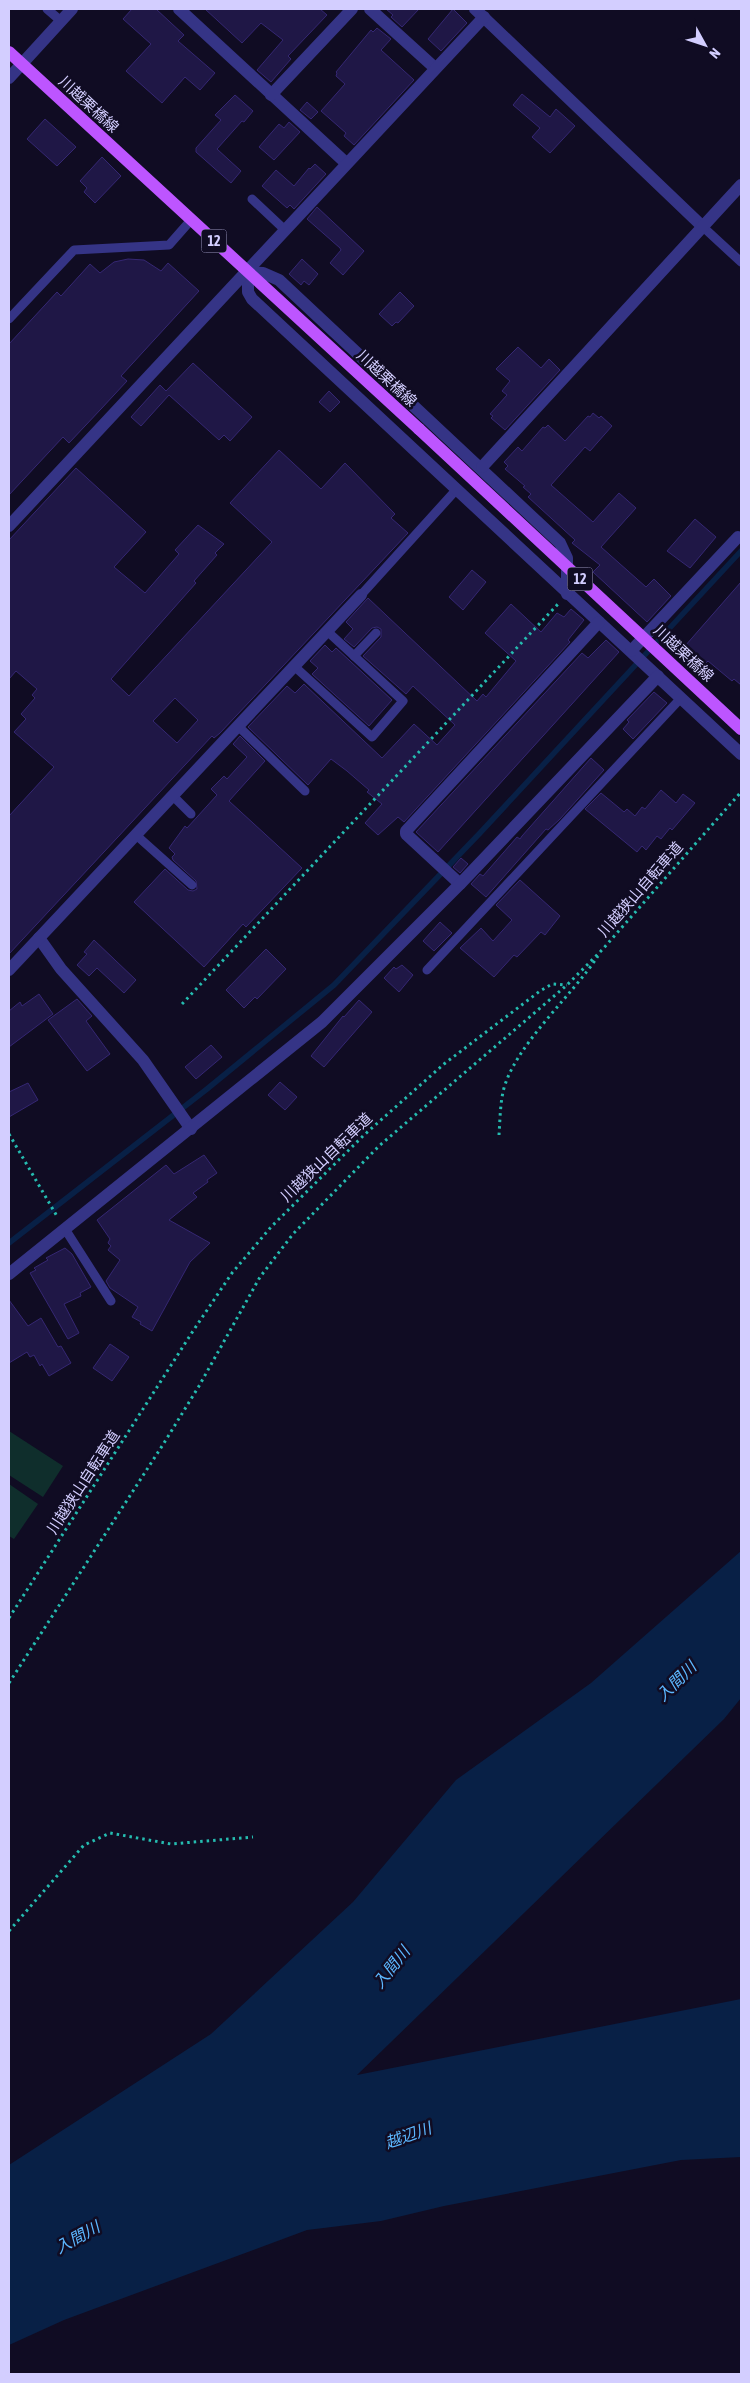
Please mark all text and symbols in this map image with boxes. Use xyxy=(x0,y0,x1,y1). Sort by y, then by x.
north arrow xyxy=(680,20,730,70)
text: N xyxy=(706,45,724,62)
street label: 川越栗橋線 xyxy=(56,72,122,136)
road number: 12 xyxy=(202,230,226,252)
street label: 川越栗橋線 xyxy=(354,346,420,410)
road number: 12 xyxy=(568,568,592,590)
street label: 川越栗橋線 xyxy=(651,621,717,685)
street label: 川越狭山自転車道 xyxy=(594,838,686,940)
street label: 川越狭山自転車道 xyxy=(277,1109,375,1205)
street label: 川越狭山自転車道 xyxy=(43,1427,123,1537)
water label: 入間川 xyxy=(653,1656,701,1704)
water label: 入間川 xyxy=(369,1941,414,1991)
water label: 越辺川 xyxy=(382,2118,436,2152)
water label: 入間川 xyxy=(52,2217,104,2257)

